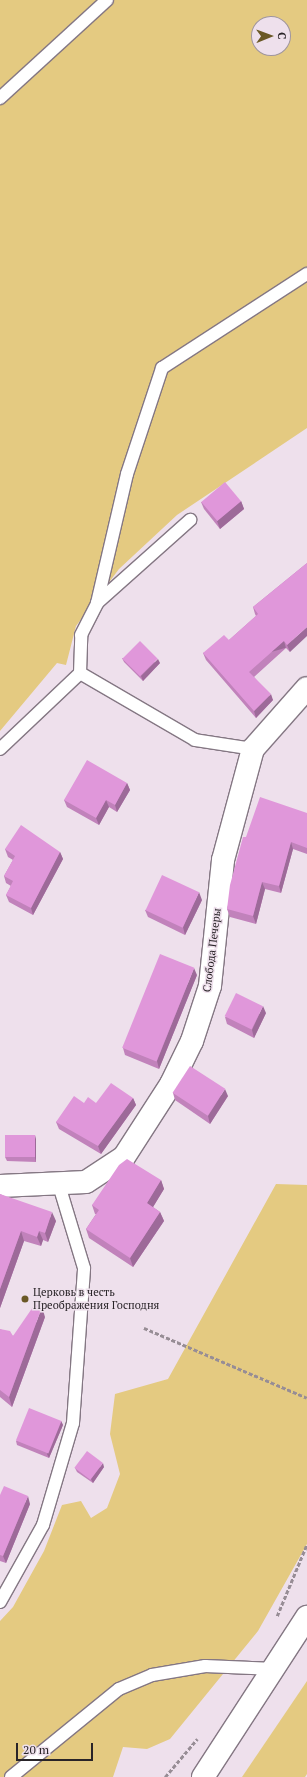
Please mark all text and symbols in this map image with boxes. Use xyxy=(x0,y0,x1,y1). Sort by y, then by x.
north arrow xyxy=(251,16,291,56)
text: С xyxy=(275,32,289,40)
street label: Слобода Печеры xyxy=(200,907,224,993)
place label: Церковь в честь Преображения Господня xyxy=(33,1286,159,1312)
marker: Церковь в честь Преображения Господня xyxy=(20,1294,30,1304)
scale bar xyxy=(18,1735,95,1761)
text: 20 m xyxy=(23,1742,49,1757)

